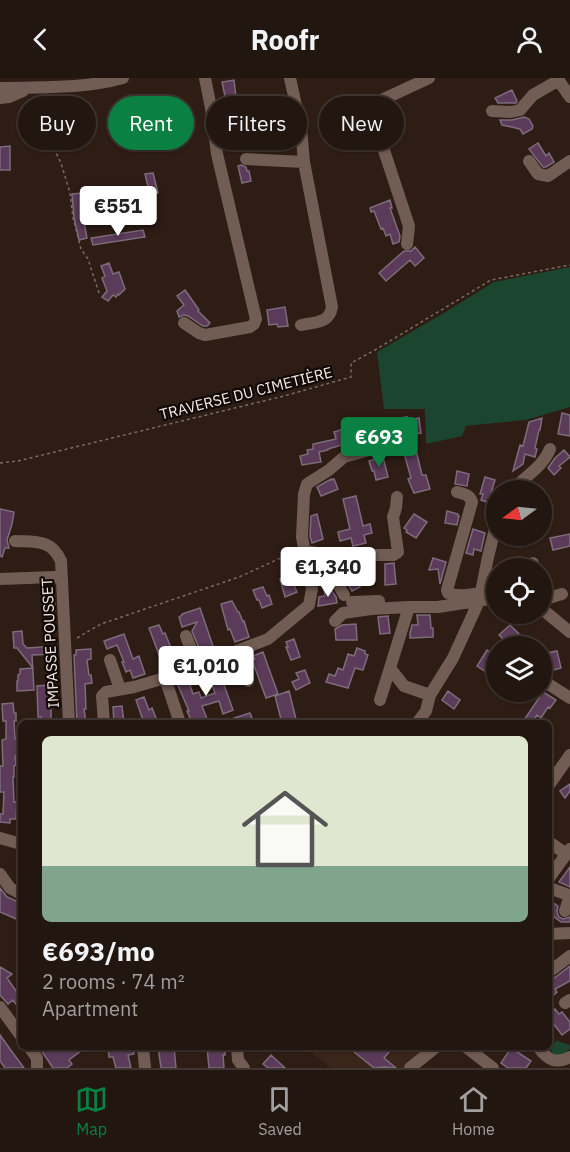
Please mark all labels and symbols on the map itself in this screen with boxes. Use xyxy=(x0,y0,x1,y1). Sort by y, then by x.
pin: €551 xyxy=(82,186,154,237)
street label: TRAVERSE DU CIMETIÈRE xyxy=(158,362,334,424)
pin: €693 xyxy=(343,417,415,468)
north arrow xyxy=(486,480,552,546)
pin: €1,340 xyxy=(279,547,377,598)
street label: IMPASSE POUSSET xyxy=(37,577,63,709)
pin: €1,010 xyxy=(157,646,255,697)

